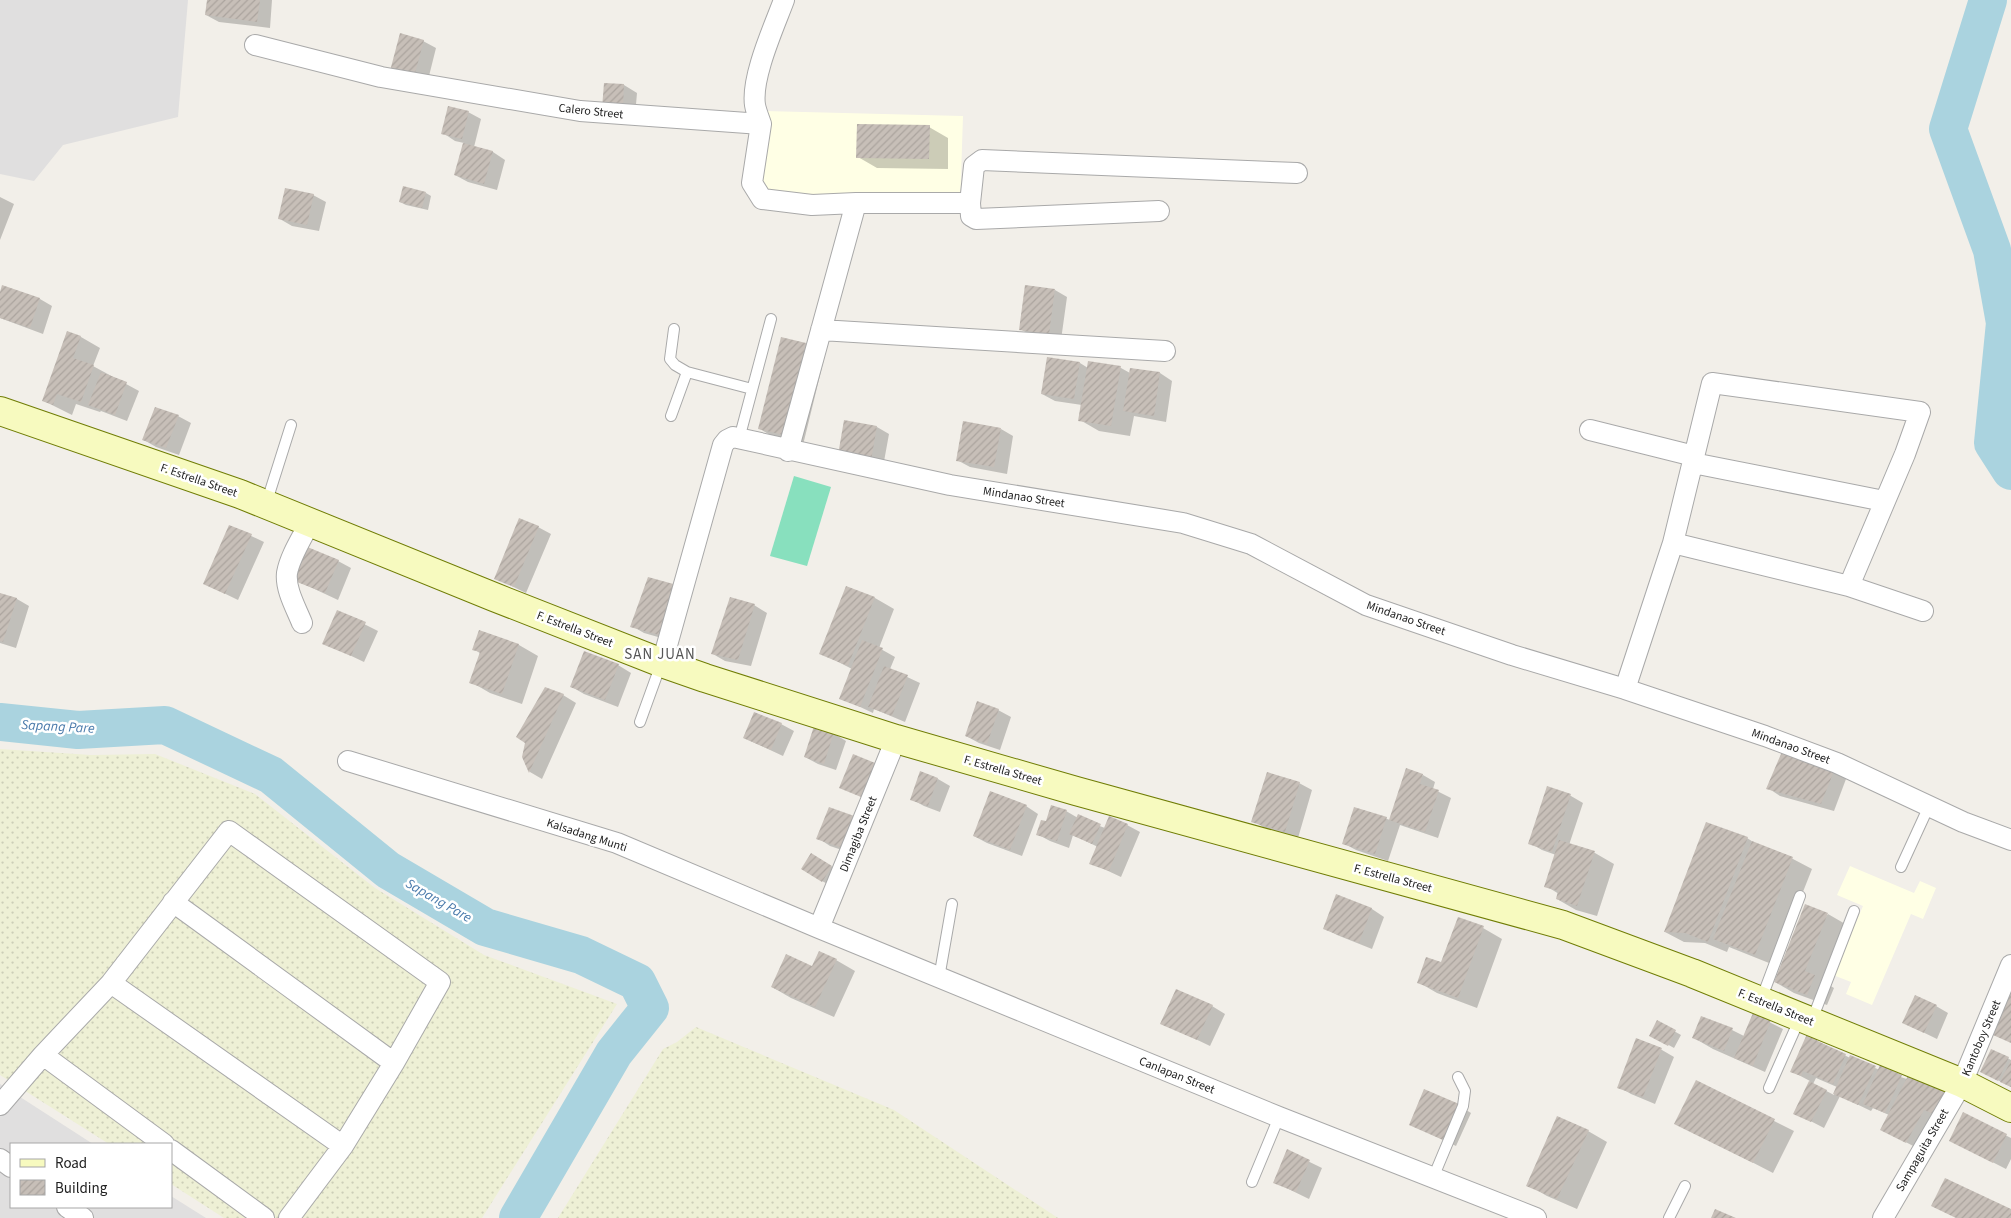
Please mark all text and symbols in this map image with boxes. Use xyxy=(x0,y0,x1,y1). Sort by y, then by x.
street label: Calero Street xyxy=(558,100,624,123)
street label: F. Estrella Street xyxy=(158,459,240,502)
street label: Mindanao Street xyxy=(982,483,1066,512)
street label: Mindanao Street xyxy=(1364,597,1448,640)
street label: F. Estrella Street xyxy=(534,607,615,652)
district label: SAN JUAN xyxy=(624,644,696,665)
water label: Sapang Pare xyxy=(21,715,95,739)
street label: Mindanao Street xyxy=(1749,724,1833,769)
street label: F. Estrella Street xyxy=(962,751,1044,790)
street label: Dimagiba Street xyxy=(836,794,881,875)
street label: Kalsadang Munti xyxy=(544,814,629,857)
street label: F. Estrella Street xyxy=(1352,860,1434,897)
water label: Sapang Pare xyxy=(402,874,476,928)
street label: F. Estrella Street xyxy=(1735,985,1816,1030)
street label: Kantoboy Street xyxy=(1958,998,2005,1079)
street label: Canlapan Street xyxy=(1136,1053,1217,1098)
street label: Sampaguita Street xyxy=(1892,1106,1953,1195)
legend xyxy=(10,1143,172,1208)
text: Road xyxy=(55,1153,87,1174)
text: Building xyxy=(55,1178,108,1199)

